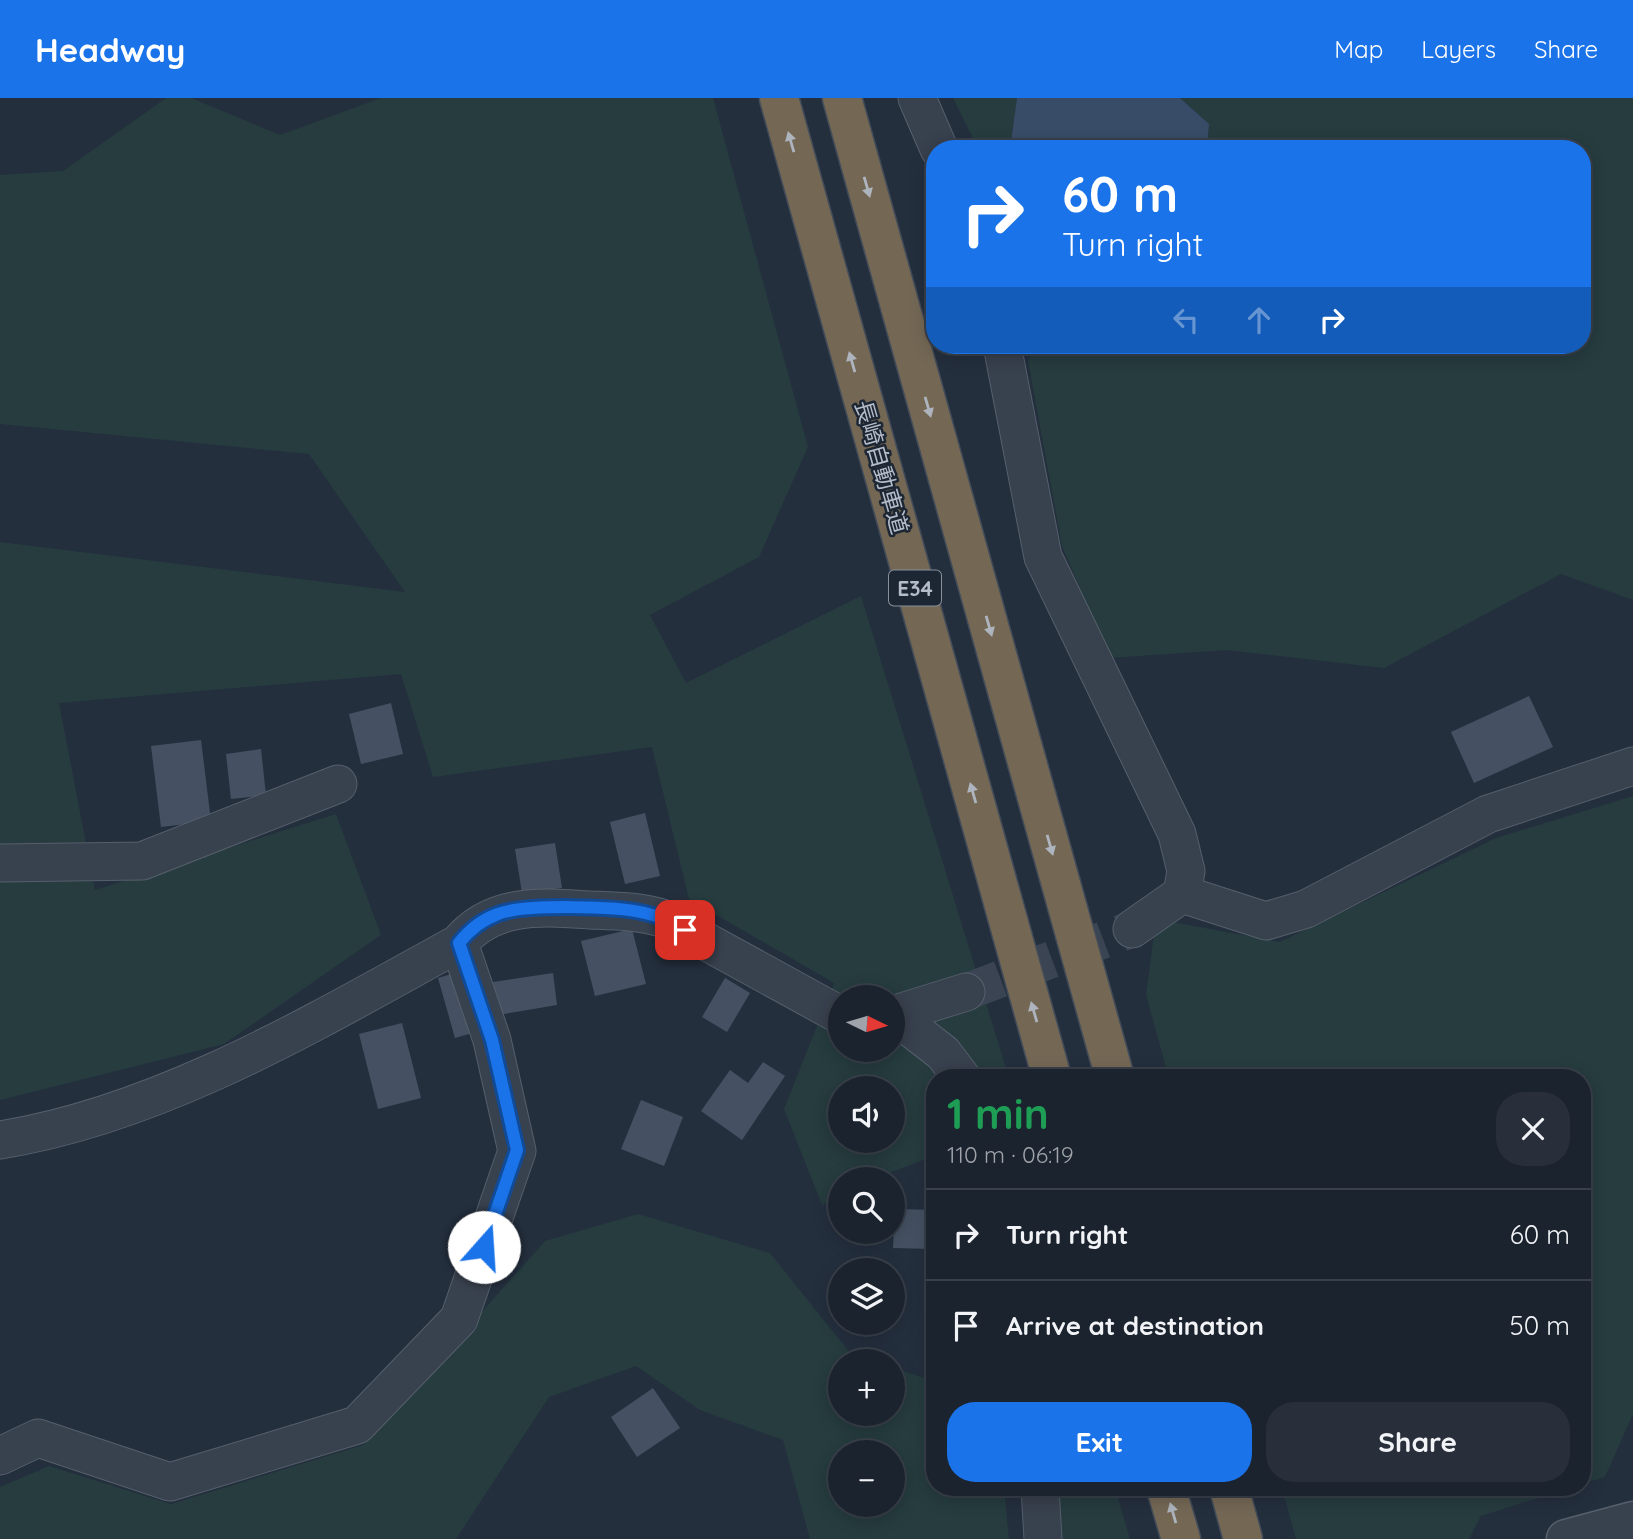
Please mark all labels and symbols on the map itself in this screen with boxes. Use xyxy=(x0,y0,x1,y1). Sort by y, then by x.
one-way arrow xyxy=(785,131,796,153)
one-way arrow xyxy=(862,177,872,198)
one-way arrow xyxy=(847,351,857,372)
one-way arrow xyxy=(923,396,933,417)
street label: 長崎自動車道 xyxy=(849,397,915,537)
road number: E34 xyxy=(889,570,941,606)
one-way arrow xyxy=(984,615,994,636)
one-way arrow xyxy=(967,782,977,803)
one-way arrow xyxy=(1045,835,1055,856)
pin xyxy=(655,900,715,960)
north arrow xyxy=(828,985,905,1062)
one-way arrow xyxy=(1028,1001,1038,1022)
position arrow xyxy=(447,1210,521,1284)
one-way arrow xyxy=(1168,1502,1178,1523)

